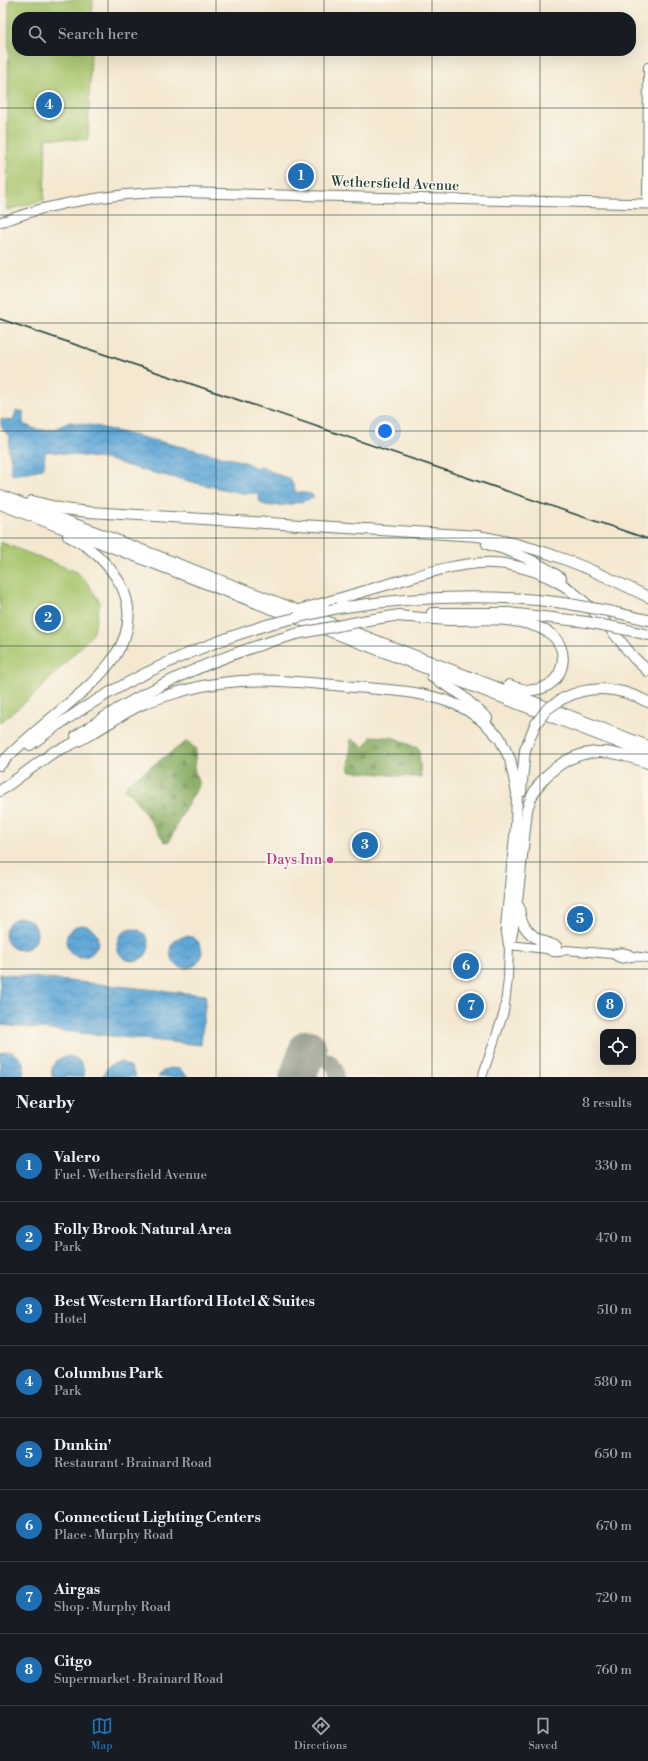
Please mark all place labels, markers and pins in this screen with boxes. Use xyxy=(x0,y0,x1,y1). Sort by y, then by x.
pin: 4 xyxy=(36,90,62,120)
pin: 1 xyxy=(288,161,314,191)
pin: 2 xyxy=(35,603,61,633)
pin: 3 xyxy=(352,830,378,860)
place label: Days Inn xyxy=(266,851,323,869)
marker: Days Inn xyxy=(325,855,335,865)
pin: 5 xyxy=(567,904,593,934)
pin: 6 xyxy=(453,951,479,981)
pin: 8 xyxy=(597,990,623,1020)
pin: 7 xyxy=(458,991,484,1021)

